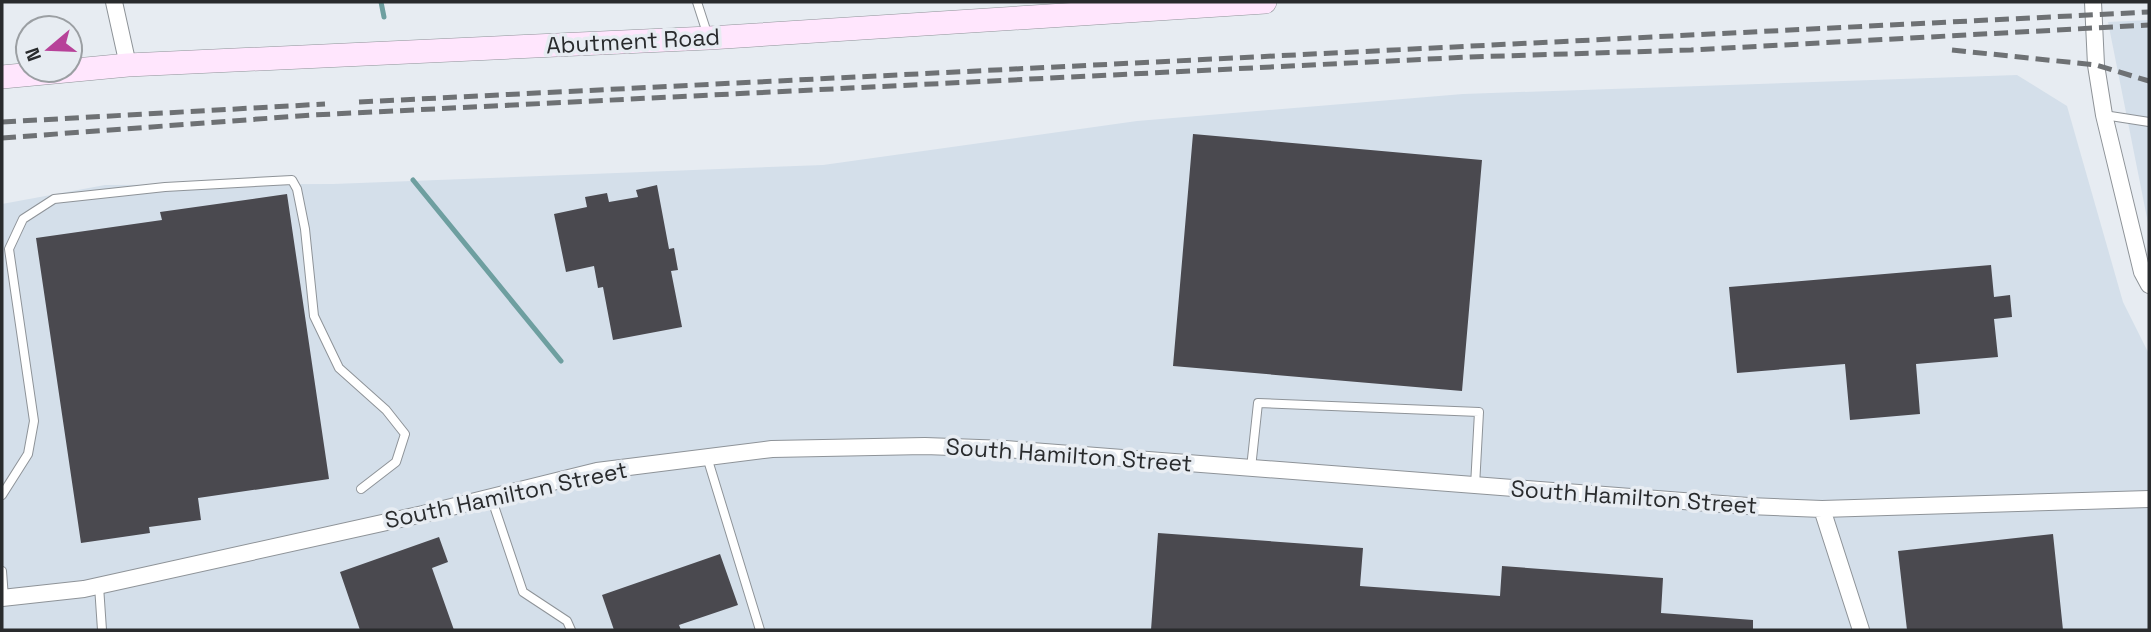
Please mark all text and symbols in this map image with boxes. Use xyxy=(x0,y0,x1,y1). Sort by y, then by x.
north arrow xyxy=(14,14,84,84)
street label: Abutment Road xyxy=(545,21,721,61)
text: N xyxy=(20,44,47,64)
street label: South Hamilton Street xyxy=(945,431,1193,479)
street label: South Hamilton Street xyxy=(382,455,630,535)
street label: South Hamilton Street xyxy=(1510,473,1758,521)

